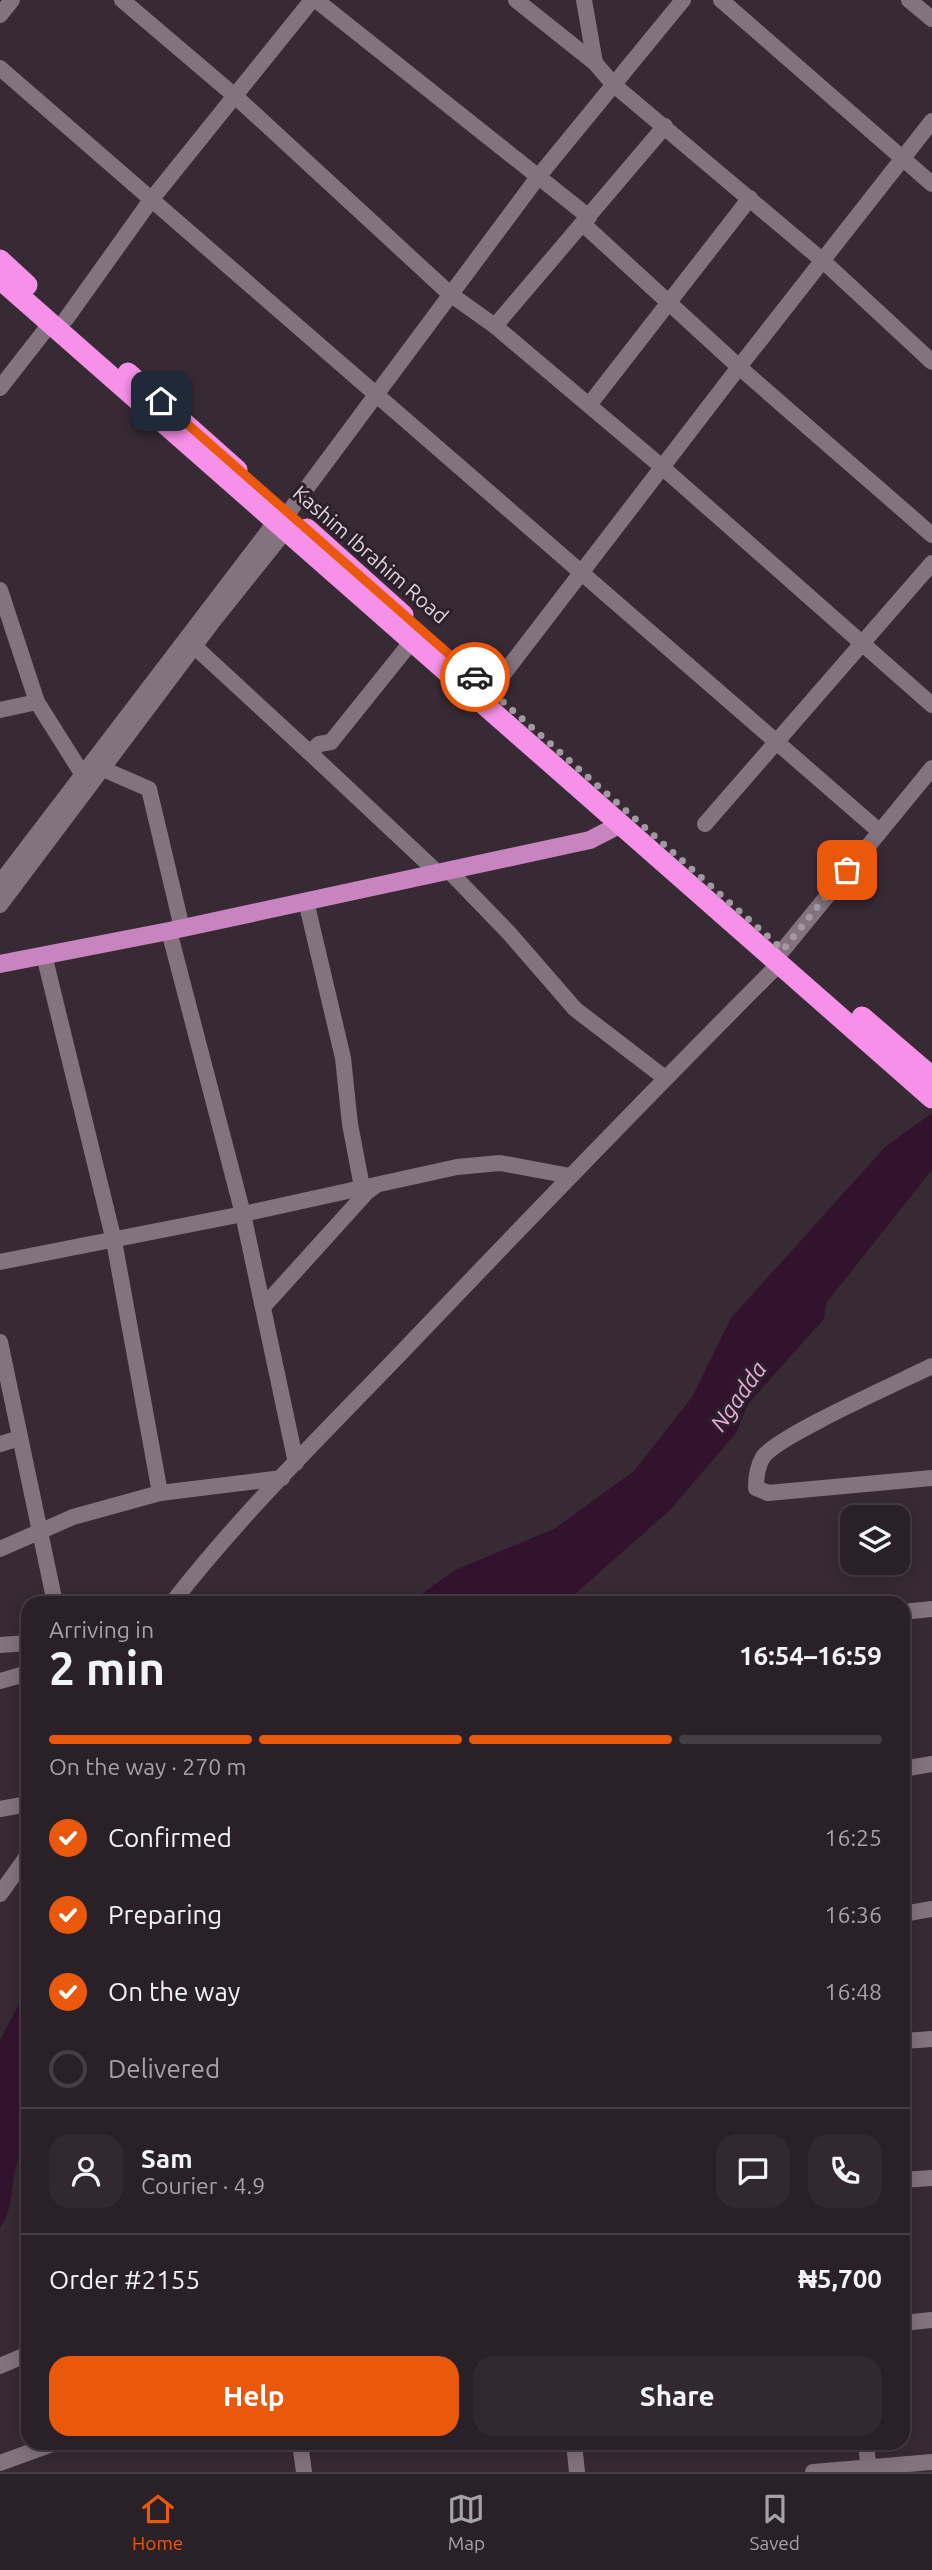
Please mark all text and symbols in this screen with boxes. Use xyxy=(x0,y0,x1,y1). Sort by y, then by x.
pin xyxy=(131,371,191,431)
icon: home xyxy=(142,382,180,420)
street label: Kashim Ibrahim Road xyxy=(289,480,453,628)
courier xyxy=(440,642,510,712)
icon: car xyxy=(456,658,494,696)
pin xyxy=(817,840,877,900)
icon: bag xyxy=(828,851,866,889)
water label: Ngadda xyxy=(705,1357,771,1435)
map controls xyxy=(840,1505,910,1575)
button: layers xyxy=(840,1505,910,1575)
text: Arriving in xyxy=(49,1617,154,1642)
text: 16:54–16:59 xyxy=(739,1641,882,1670)
text: 2 min xyxy=(49,1642,165,1694)
text: On the way · 270 m xyxy=(49,1754,246,1779)
icon: check xyxy=(49,1819,87,1857)
text: Confirmed xyxy=(108,1823,232,1852)
text: 16:25 xyxy=(824,1825,882,1850)
icon: check xyxy=(49,1896,87,1934)
text: Preparing xyxy=(108,1900,222,1929)
text: 16:36 xyxy=(824,1902,882,1927)
icon: check xyxy=(49,1973,87,2011)
text: On the way xyxy=(108,1977,240,2006)
text: 16:48 xyxy=(824,1979,882,2004)
text: Delivered xyxy=(108,2054,220,2083)
button: person xyxy=(49,2134,123,2208)
button: chat xyxy=(716,2134,790,2208)
button: phone xyxy=(808,2134,882,2208)
text: Sam xyxy=(141,2144,193,2173)
text: Courier · 4.9 xyxy=(141,2173,265,2198)
text: ₦5,700 xyxy=(798,2264,882,2293)
text: Order #2155 xyxy=(49,2265,200,2294)
button: Help xyxy=(49,2356,459,2436)
button: Share xyxy=(473,2356,882,2436)
tab: Home xyxy=(132,2490,183,2554)
tab: Map xyxy=(447,2490,485,2554)
tab: Saved xyxy=(749,2490,800,2554)

